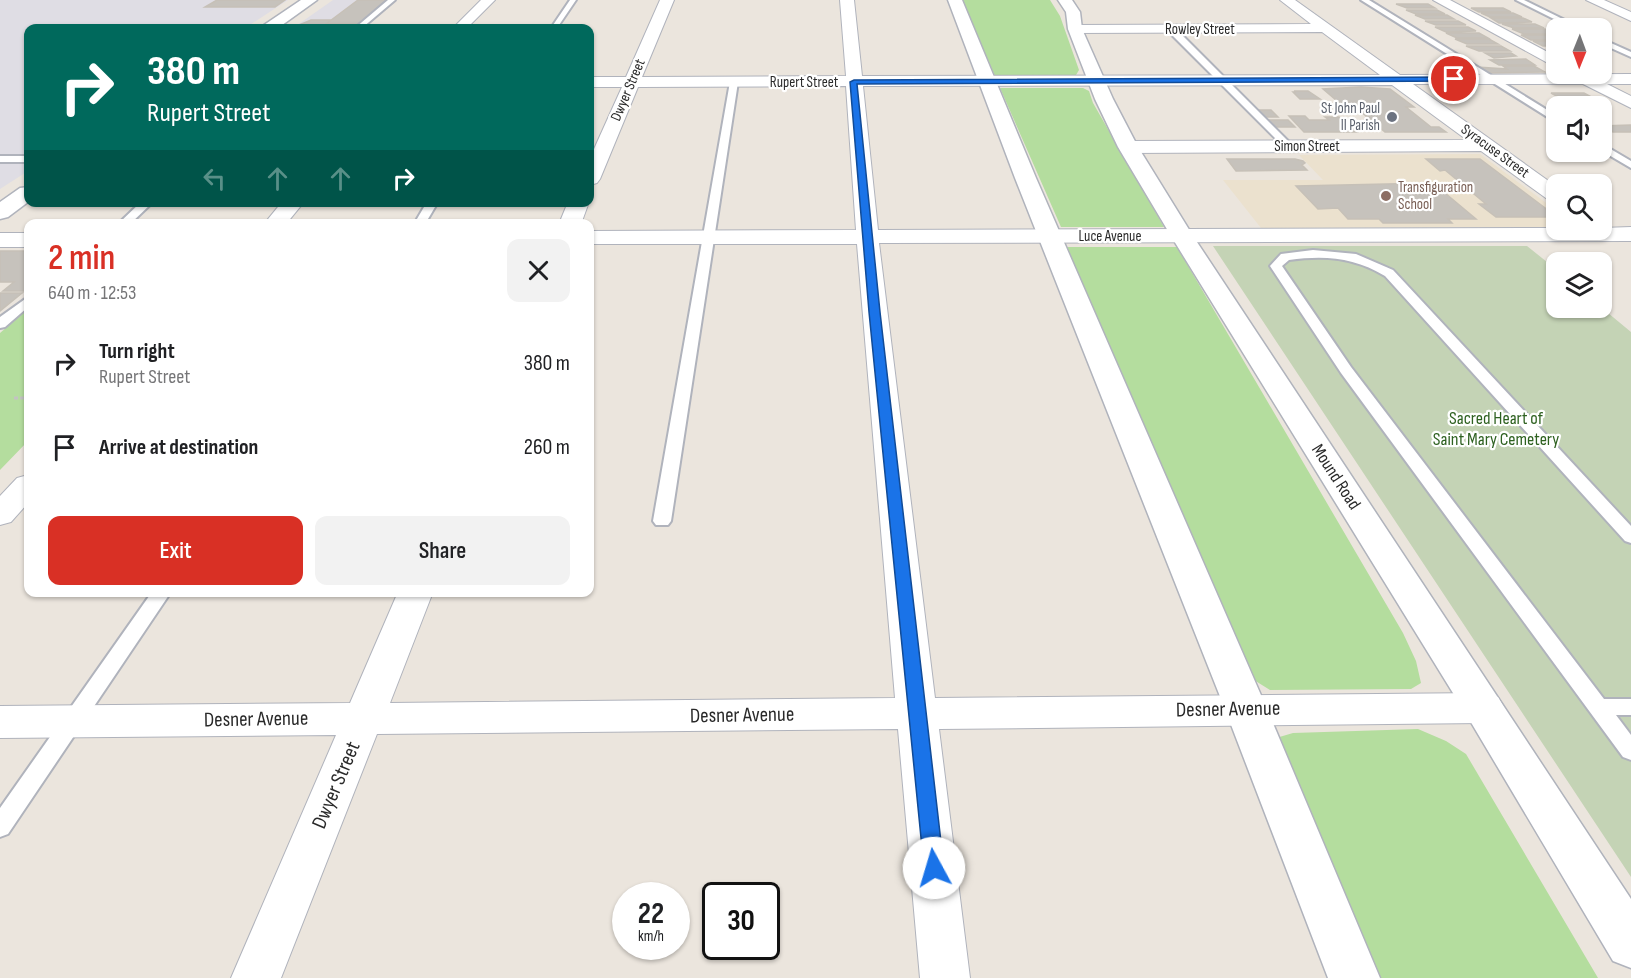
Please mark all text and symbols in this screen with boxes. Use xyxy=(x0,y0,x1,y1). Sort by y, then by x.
north arrow xyxy=(1546,18,1612,84)
map controls xyxy=(1546,18,1612,318)
street label: Rowley Street xyxy=(1165,20,1235,39)
text: 380 m xyxy=(147,46,240,97)
icon: right xyxy=(48,48,126,126)
pin xyxy=(1428,53,1479,104)
street label: Dwyer Street xyxy=(606,56,650,124)
icon: arrive xyxy=(1437,62,1470,95)
street label: Rupert Street xyxy=(770,73,839,92)
button: sound xyxy=(1546,96,1612,162)
text: Rupert Street xyxy=(147,97,270,129)
place label: St John Paul II Parish xyxy=(1321,99,1380,135)
marker: St John Paul II Parish xyxy=(1385,110,1399,124)
street label: Syracuse Street xyxy=(1457,120,1533,182)
street label: Simon Street xyxy=(1274,137,1340,156)
icon: left xyxy=(198,162,231,195)
icon: ahead xyxy=(261,162,294,195)
icon: ahead xyxy=(324,162,357,195)
icon: right xyxy=(387,162,420,195)
button: search xyxy=(1546,174,1612,240)
place label: Transfiguration School xyxy=(1398,178,1473,214)
marker: Transfiguration School xyxy=(1379,189,1393,203)
street label: Luce Avenue xyxy=(1079,227,1141,246)
text: 2 min xyxy=(48,237,115,280)
button: close xyxy=(507,239,570,302)
button: layers xyxy=(1546,252,1612,318)
text: 640 m · 12:53 xyxy=(48,281,136,305)
text: Turn right xyxy=(99,338,175,365)
icon: right xyxy=(48,347,81,380)
text: 380 m xyxy=(524,350,570,377)
text: Rupert Street xyxy=(99,365,190,389)
park label: Sacred Heart of Saint Mary Cemetery xyxy=(1433,408,1559,450)
icon: arrive xyxy=(48,431,81,464)
text: Arrive at destination xyxy=(99,434,258,461)
text: 260 m xyxy=(524,434,570,461)
street label: Mound Road xyxy=(1307,440,1365,514)
button: Exit xyxy=(48,516,303,585)
button: Share xyxy=(315,516,570,585)
street label: Desner Avenue xyxy=(1176,696,1280,722)
street label: Desner Avenue xyxy=(690,702,794,728)
street label: Desner Avenue xyxy=(204,706,308,732)
street label: Dwyer Street xyxy=(306,738,366,832)
position arrow xyxy=(902,836,966,900)
speed limit sign: 30 xyxy=(702,882,780,960)
text: 22 xyxy=(638,896,664,932)
text: km/h xyxy=(638,927,664,946)

